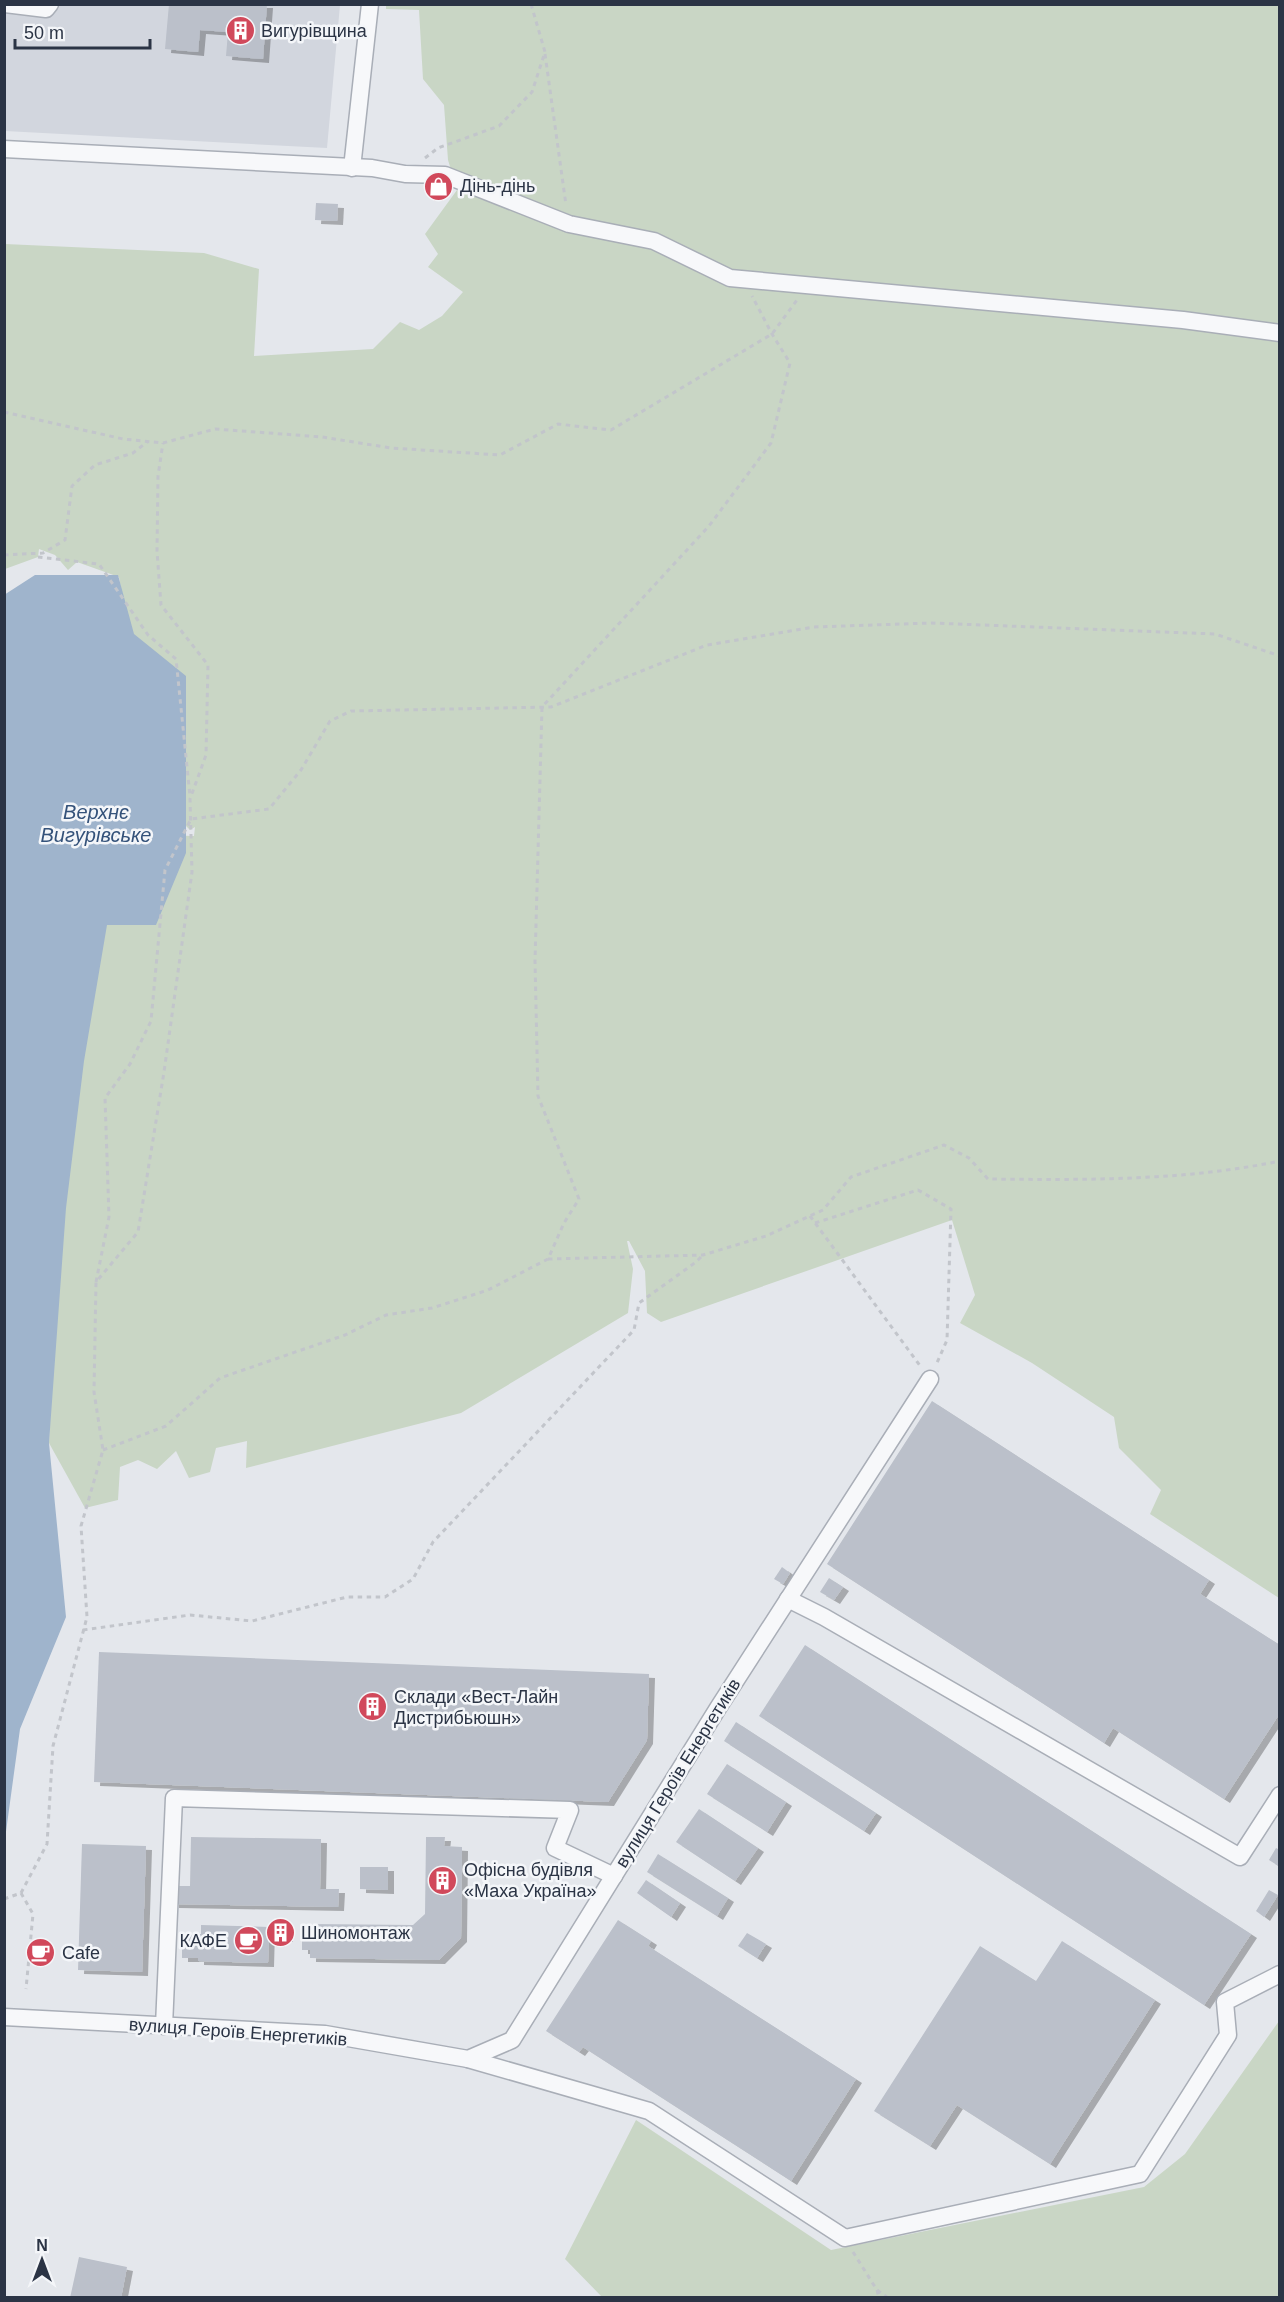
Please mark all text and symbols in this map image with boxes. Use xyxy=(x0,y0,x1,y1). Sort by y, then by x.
scale bar xyxy=(15,12,150,50)
building icon: Вигурівщина xyxy=(224,15,256,47)
place label: Вигурівщина xyxy=(261,21,368,41)
text: 50 m xyxy=(24,23,64,43)
shop icon: Дінь-дінь xyxy=(423,170,455,202)
place label: Дінь-дінь xyxy=(460,176,535,196)
water label: Верхнє Вигурівське xyxy=(41,801,151,846)
street label: вулиця Героїв Енергетиків xyxy=(612,1675,744,1871)
place label: Склади «Вест-Лайн Дистрибьюшн» xyxy=(394,1687,558,1728)
building icon: Склади «Вест-Лайн Дистрибьюшн» xyxy=(357,1691,389,1723)
place label: Офісна будівля «Маха Україна» xyxy=(464,1860,597,1901)
building icon: Офісна будівля «Маха Україна» xyxy=(427,1864,459,1896)
building icon: Шиномонтаж xyxy=(264,1917,296,1949)
place label: Шиномонтаж xyxy=(301,1923,410,1943)
cafe icon: КАФЕ xyxy=(232,1925,264,1957)
place label: КАФЕ xyxy=(179,1931,227,1951)
cafe icon: Cafe xyxy=(25,1937,57,1969)
place label: Cafe xyxy=(62,1943,100,1963)
street label: вулиця Героїв Енергетиків xyxy=(128,2014,348,2050)
north arrow xyxy=(12,2230,72,2290)
text: N xyxy=(36,2237,48,2254)

